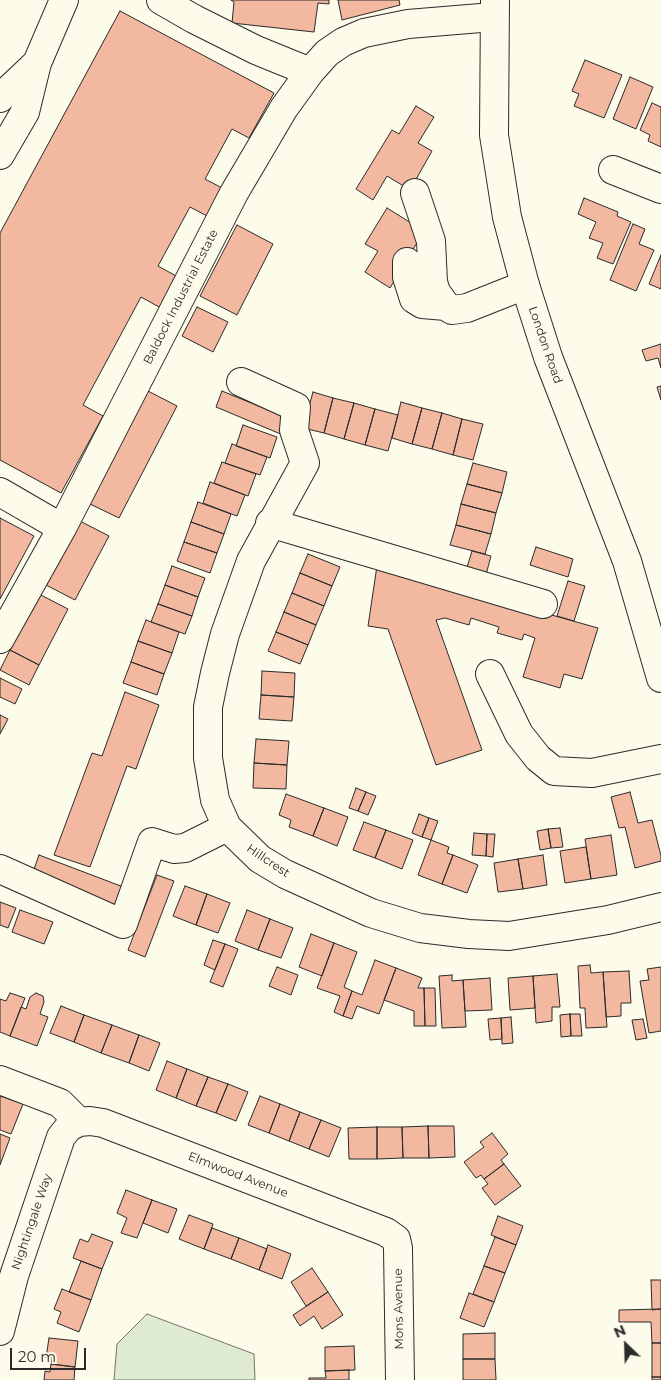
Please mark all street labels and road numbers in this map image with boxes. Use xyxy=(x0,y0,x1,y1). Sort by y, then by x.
street label: Baldock Industrial Estate xyxy=(141,227,221,367)
street label: London Road xyxy=(525,304,565,386)
street label: Hillcrest xyxy=(244,841,292,881)
street label: Elmwood Avenue xyxy=(186,1149,290,1201)
street label: Nightingale Way xyxy=(9,1172,55,1272)
street label: Mons Avenue xyxy=(391,1268,407,1350)

